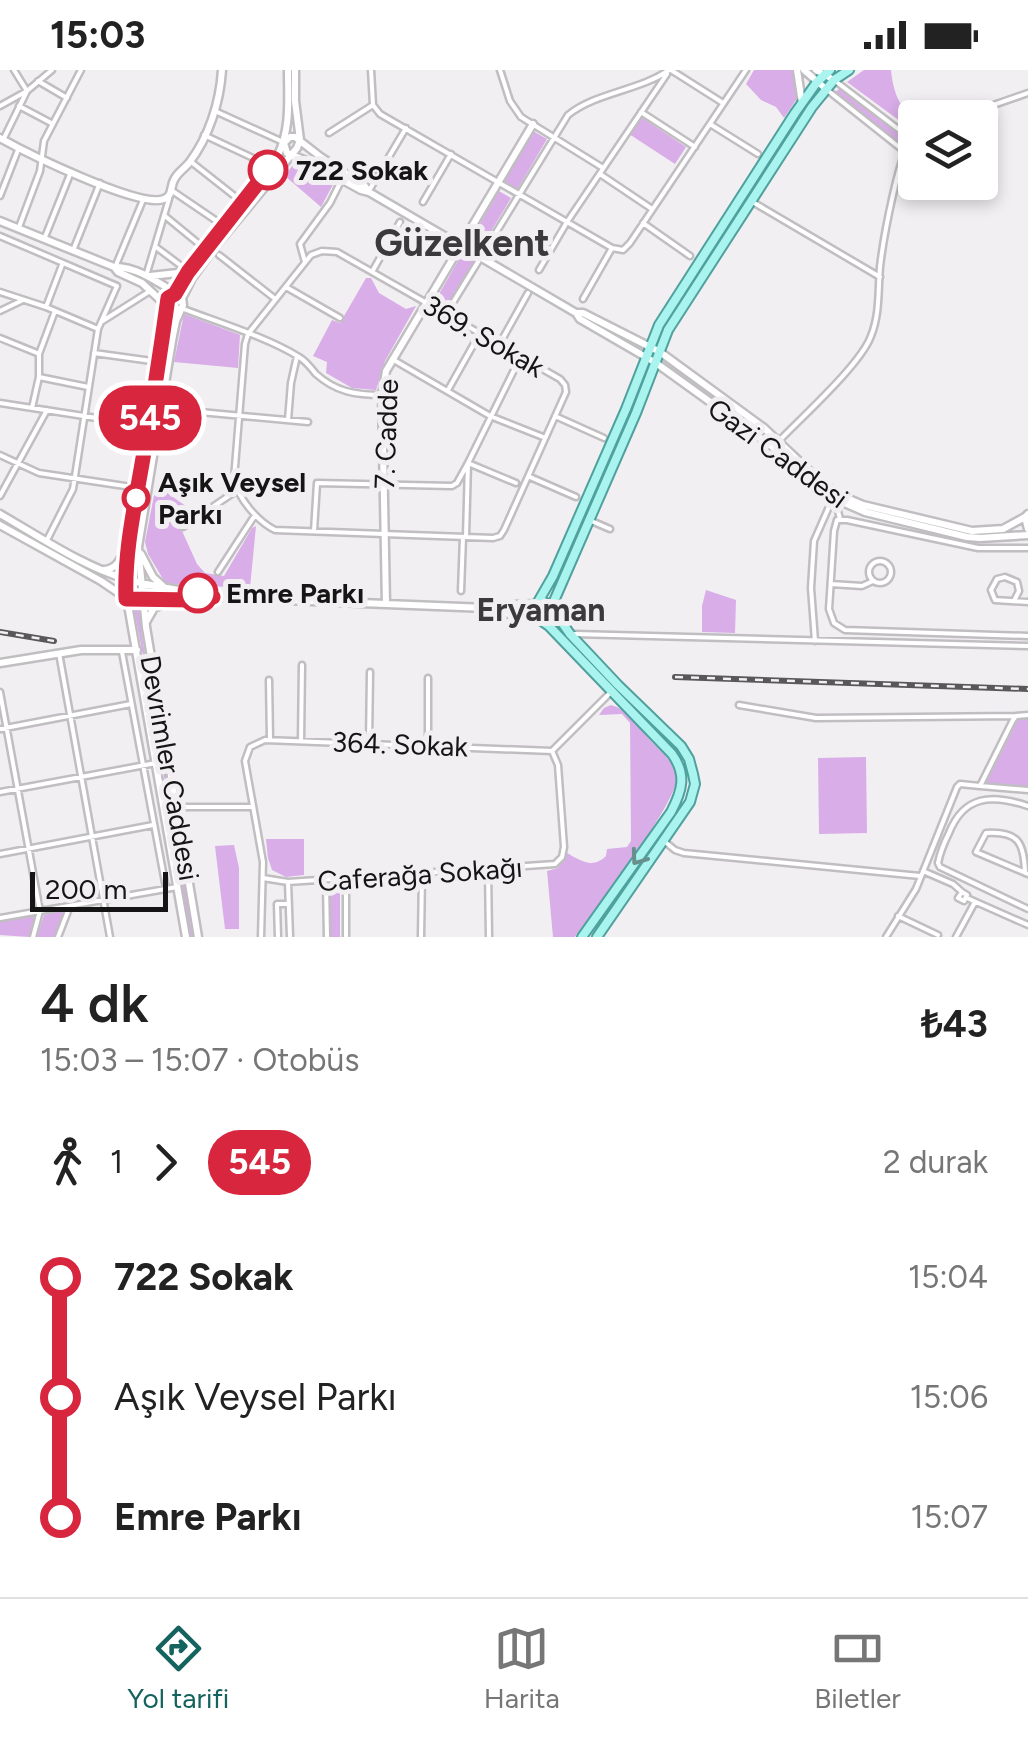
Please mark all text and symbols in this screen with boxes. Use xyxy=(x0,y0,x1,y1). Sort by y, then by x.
text: 15:03 xyxy=(50,12,145,58)
map controls xyxy=(898,100,998,200)
button: layers xyxy=(898,100,998,200)
marker: 722 Sokak xyxy=(249,151,287,189)
place label: 722 Sokak xyxy=(296,153,428,187)
district label: Güzelkent xyxy=(374,220,550,266)
street label: 369. Sokak xyxy=(417,288,551,384)
street label: 7. Cadde xyxy=(367,378,405,490)
line badge: 545 xyxy=(92,386,208,450)
street label: Gazi Caddesi xyxy=(701,391,855,515)
text: 545 xyxy=(119,397,181,439)
place label: Aşık Veysel Parkı xyxy=(158,465,306,531)
marker: Aşık Veysel Parkı xyxy=(123,485,149,511)
marker: Emre Parkı xyxy=(179,574,217,612)
place label: Emre Parkı xyxy=(226,576,364,610)
district label: Eryaman xyxy=(476,591,606,629)
street label: Devrimler Caddesi xyxy=(133,653,207,883)
street label: 364. Sokak xyxy=(332,725,469,763)
one-way arrow xyxy=(632,846,651,865)
street label: Caferağa Sokağı xyxy=(316,850,524,898)
scale bar xyxy=(30,867,168,911)
text: 200 m xyxy=(45,872,127,906)
text: 4 dk xyxy=(40,970,149,1036)
text: ₺43 xyxy=(921,1001,988,1047)
text: 15:03 – 15:07 · Otobüs xyxy=(40,1041,359,1079)
icon: walk xyxy=(40,1135,95,1190)
icon: forward xyxy=(138,1135,193,1190)
text: 545 xyxy=(228,1141,291,1183)
text: 1 xyxy=(110,1143,123,1181)
text: 2 durak xyxy=(883,1143,988,1181)
text: 722 Sokak xyxy=(114,1254,293,1300)
text: 15:04 xyxy=(908,1258,988,1296)
text: Aşık Veysel Parkı xyxy=(114,1374,397,1420)
text: 15:06 xyxy=(910,1378,988,1416)
text: Emre Parkı xyxy=(114,1494,302,1540)
text: 15:07 xyxy=(911,1498,988,1536)
tab: Yol tarifi xyxy=(127,1621,229,1715)
tab: Harita xyxy=(484,1621,560,1715)
tab: Biletler xyxy=(814,1621,901,1715)

